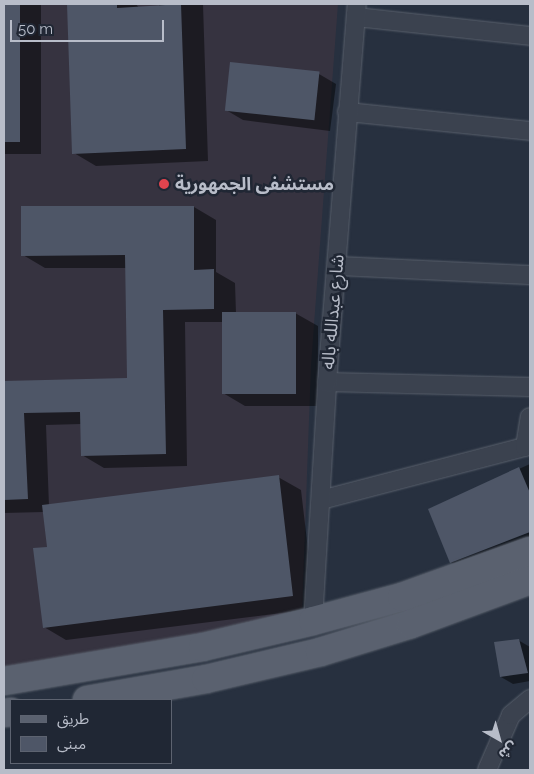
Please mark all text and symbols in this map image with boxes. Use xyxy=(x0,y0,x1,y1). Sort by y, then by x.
scale bar xyxy=(12,10,166,42)
text: 50 m xyxy=(18,20,53,38)
place label: مستشفى الجمهورية xyxy=(175,173,334,195)
marker: مستشفى الجمهورية xyxy=(157,177,171,191)
street label: شارع عبدالله باله xyxy=(317,253,349,371)
legend xyxy=(10,699,172,764)
text: طريق xyxy=(57,710,89,728)
north arrow xyxy=(474,714,524,764)
text: مبنى xyxy=(57,735,86,753)
text: ش xyxy=(496,739,521,763)

